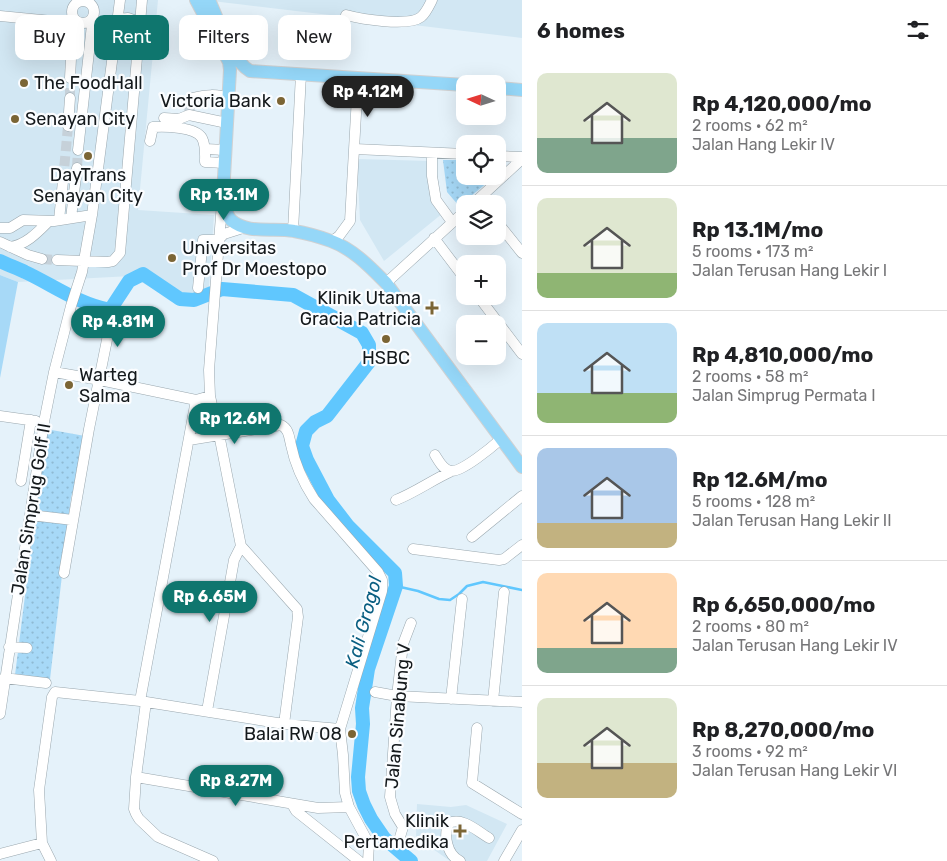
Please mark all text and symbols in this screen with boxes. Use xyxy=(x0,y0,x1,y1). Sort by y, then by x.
chip: Buy xyxy=(15,15,84,60)
chip: Rent xyxy=(94,15,169,60)
chip: Filters xyxy=(179,15,268,60)
chip: New xyxy=(278,15,351,60)
icon: filters xyxy=(904,16,932,44)
text: 6 homes xyxy=(537,18,625,43)
place label: The FoodHall xyxy=(34,72,143,94)
north arrow xyxy=(456,75,506,125)
map controls xyxy=(456,75,506,365)
pin: Rp 4.12M xyxy=(316,76,420,118)
marker: The FoodHall xyxy=(18,77,30,89)
text: Rp 4.12M xyxy=(333,82,403,101)
place label: Victoria Bank xyxy=(160,90,272,112)
text: Rp 4,120,000/mo xyxy=(692,91,872,116)
icon: home xyxy=(577,93,637,153)
marker: Victoria Bank xyxy=(275,95,287,107)
place label: Senayan City xyxy=(25,108,135,130)
marker: Senayan City xyxy=(9,113,21,125)
text: 2 rooms · 62 m² xyxy=(692,116,808,135)
button: locate xyxy=(456,135,506,185)
text: Jalan Hang Lekir IV xyxy=(692,135,835,154)
marker: DayTrans Senayan City xyxy=(82,150,94,162)
place label: DayTrans Senayan City xyxy=(33,164,143,207)
pin: Rp 13.1M xyxy=(172,178,276,221)
text: Rp 13.1M xyxy=(190,185,258,204)
button: layers xyxy=(456,195,506,245)
text: Rp 13.1M/mo xyxy=(692,217,823,242)
icon: home xyxy=(577,218,637,278)
place label: Universitas Prof Dr Moestopo xyxy=(182,237,327,280)
text: 5 rooms · 173 m² xyxy=(692,242,814,261)
marker: Universitas Prof Dr Moestopo xyxy=(166,252,178,264)
button: + xyxy=(456,255,506,305)
text: Jalan Terusan Hang Lekir I xyxy=(692,261,887,280)
place label: Klinik Utama Gracia Patricia xyxy=(300,287,421,330)
marker: Klinik Utama Gracia Patricia xyxy=(425,301,439,315)
pin: Rp 4.81M xyxy=(66,306,170,348)
text: Rp 4.81M xyxy=(82,312,154,331)
button: − xyxy=(456,315,506,365)
marker: HSBC xyxy=(380,333,392,345)
text: Rp 4,810,000/mo xyxy=(692,342,873,367)
icon: home xyxy=(577,343,637,403)
place label: HSBC xyxy=(362,347,410,369)
place label: Warteg Salma xyxy=(79,364,138,407)
text: 2 rooms · 58 m² xyxy=(692,367,808,386)
marker: Warteg Salma xyxy=(63,379,75,391)
text: Jalan Simprug Permata I xyxy=(692,386,876,405)
pin: Rp 12.6M xyxy=(183,402,287,445)
text: Rp 12.6M xyxy=(199,409,271,428)
street label: Jalan Simprug Golf II xyxy=(7,421,55,597)
text: Rp 12.6M/mo xyxy=(692,467,828,492)
icon: home xyxy=(577,468,637,528)
text: 5 rooms · 128 m² xyxy=(692,492,815,511)
text: Jalan Terusan Hang Lekir II xyxy=(692,511,892,530)
water label: Kali Grogol xyxy=(340,573,387,671)
pin: Rp 6.65M xyxy=(158,580,262,623)
text: Rp 6.65M xyxy=(173,587,247,606)
text: Rp 6,650,000/mo xyxy=(692,592,875,617)
icon: home xyxy=(577,593,637,653)
text: 2 rooms · 80 m² xyxy=(692,617,809,636)
text: Jalan Terusan Hang Lekir IV xyxy=(692,636,898,655)
street label: Jalan Sinabung V xyxy=(381,642,415,790)
text: Rp 8,270,000/mo xyxy=(692,717,874,742)
icon: home xyxy=(577,718,637,778)
place label: Balai RW 08 xyxy=(244,723,342,745)
marker: Balai RW 08 xyxy=(346,728,358,740)
text: 3 rooms · 92 m² xyxy=(692,742,808,761)
text: Jalan Terusan Hang Lekir VI xyxy=(692,761,897,780)
pin: Rp 8.27M xyxy=(184,764,288,807)
text: Rp 8.27M xyxy=(200,771,272,790)
place label: Klinik Pertamedika xyxy=(343,810,450,853)
marker: Klinik Pertamedika xyxy=(453,824,467,838)

